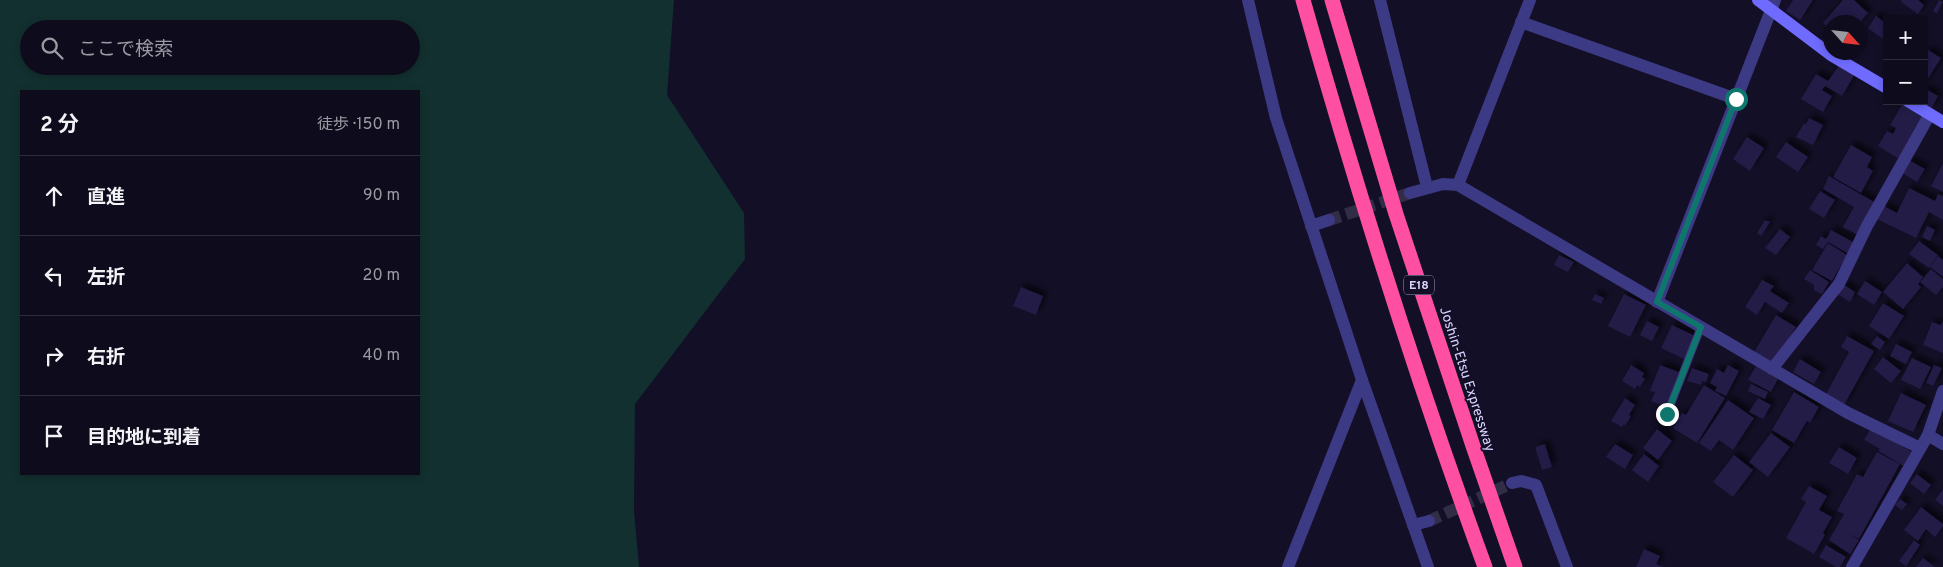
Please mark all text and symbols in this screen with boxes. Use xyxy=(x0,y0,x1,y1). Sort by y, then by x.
north arrow xyxy=(1823,15,1868,60)
map controls xyxy=(1883,15,1928,105)
button: + xyxy=(1883,15,1928,60)
search box xyxy=(20,20,420,75)
icon: search xyxy=(38,34,66,62)
text: ここで検索 xyxy=(78,38,173,62)
button: − xyxy=(1883,60,1928,105)
route start xyxy=(1725,88,1748,111)
text: 2 分 xyxy=(40,112,79,139)
text: 徒歩 · 150 m xyxy=(317,115,400,135)
icon: ahead xyxy=(40,182,68,210)
text: 直進 xyxy=(87,186,125,210)
text: 90 m xyxy=(363,186,400,206)
icon: left xyxy=(40,262,68,290)
text: 左折 xyxy=(87,266,125,290)
text: 20 m xyxy=(363,266,400,286)
road number: E18 xyxy=(1404,276,1434,294)
street label: Joshin-Etsu Expressway xyxy=(1435,305,1498,454)
icon: right xyxy=(40,342,68,370)
text: 右折 xyxy=(87,346,125,370)
text: 40 m xyxy=(362,346,400,366)
route end xyxy=(1656,403,1679,426)
icon: arrive xyxy=(40,422,68,450)
text: 目的地に到着 xyxy=(87,426,201,450)

